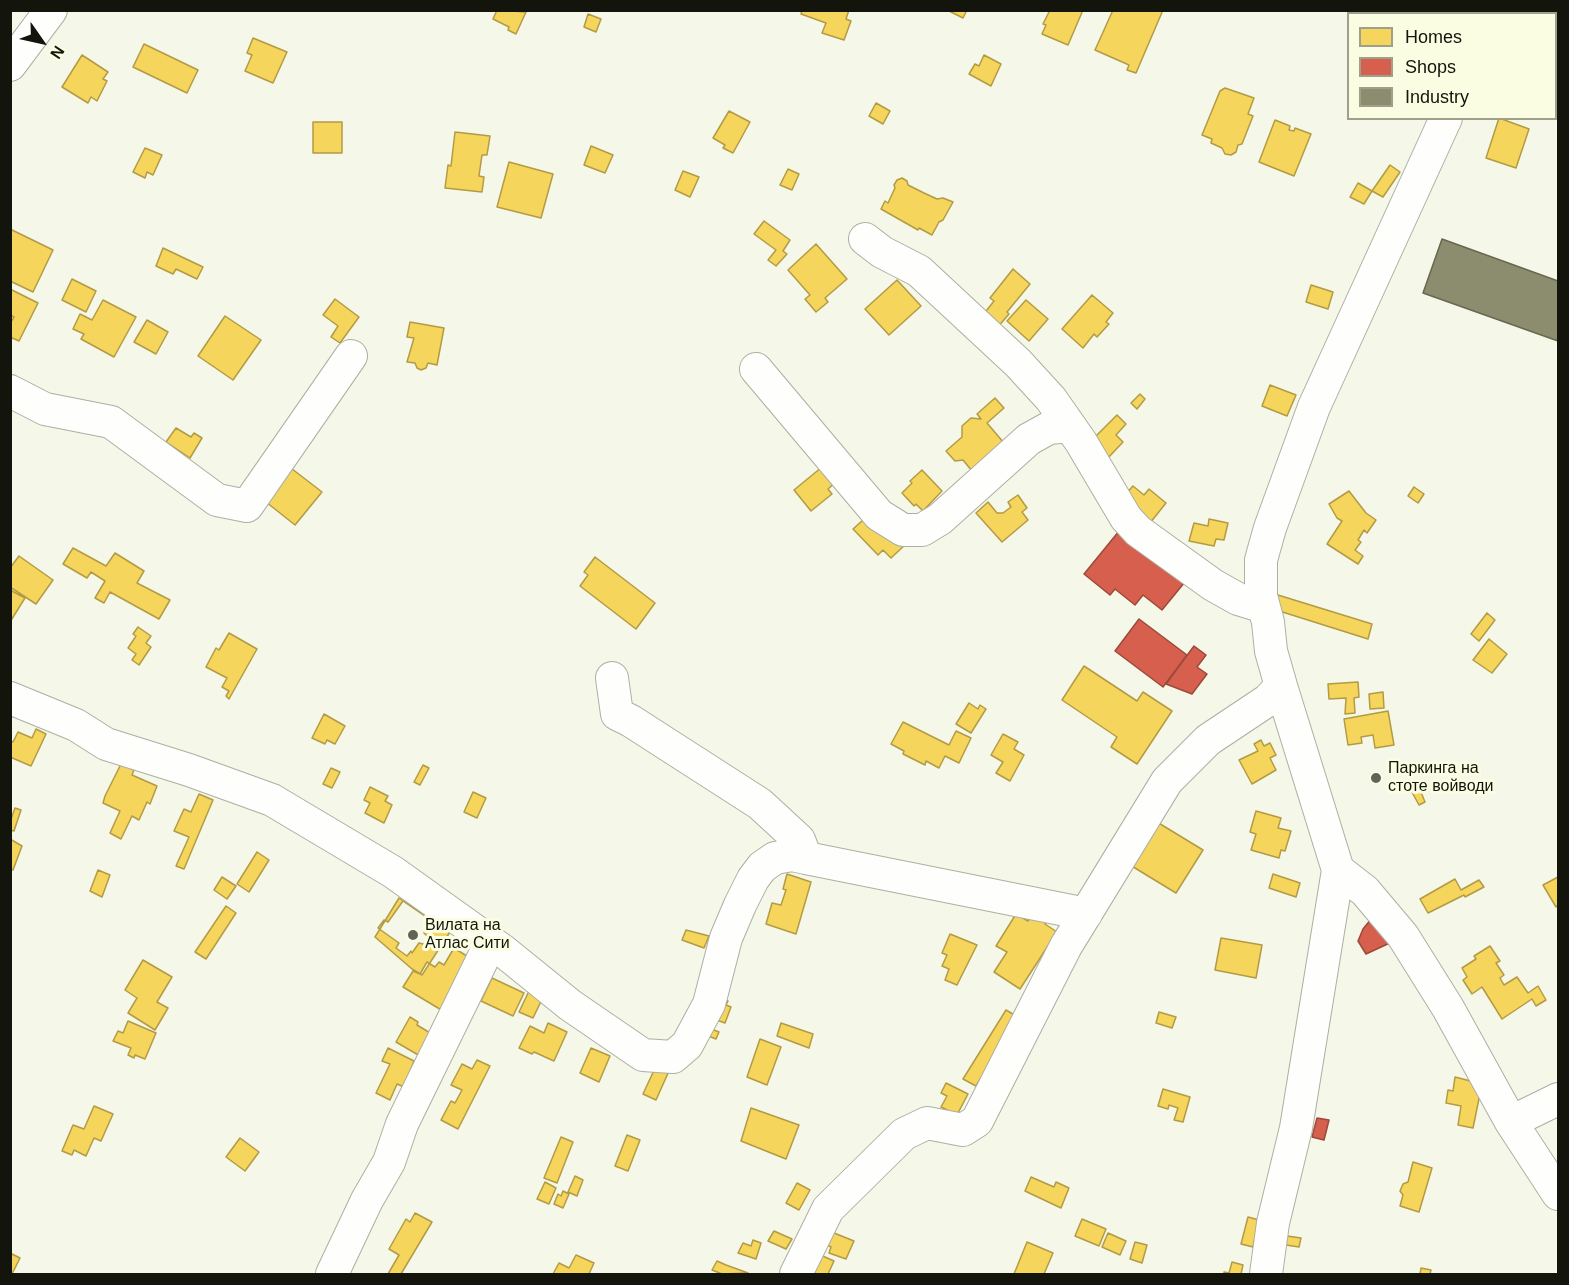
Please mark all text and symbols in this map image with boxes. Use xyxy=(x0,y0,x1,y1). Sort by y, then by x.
north arrow xyxy=(12,12,72,72)
legend xyxy=(1347,12,1557,120)
text: Homes xyxy=(1405,27,1462,47)
text: N xyxy=(47,43,68,62)
text: Shops xyxy=(1405,57,1456,77)
text: Industry xyxy=(1405,87,1469,107)
place label: Паркинга на стоте войводи xyxy=(1388,759,1493,797)
marker: Паркинга на стоте войводи xyxy=(1369,771,1383,785)
place label: Вилата на Атлас Сити xyxy=(425,916,510,954)
marker: Вилата на Атлас Сити xyxy=(406,928,420,942)

